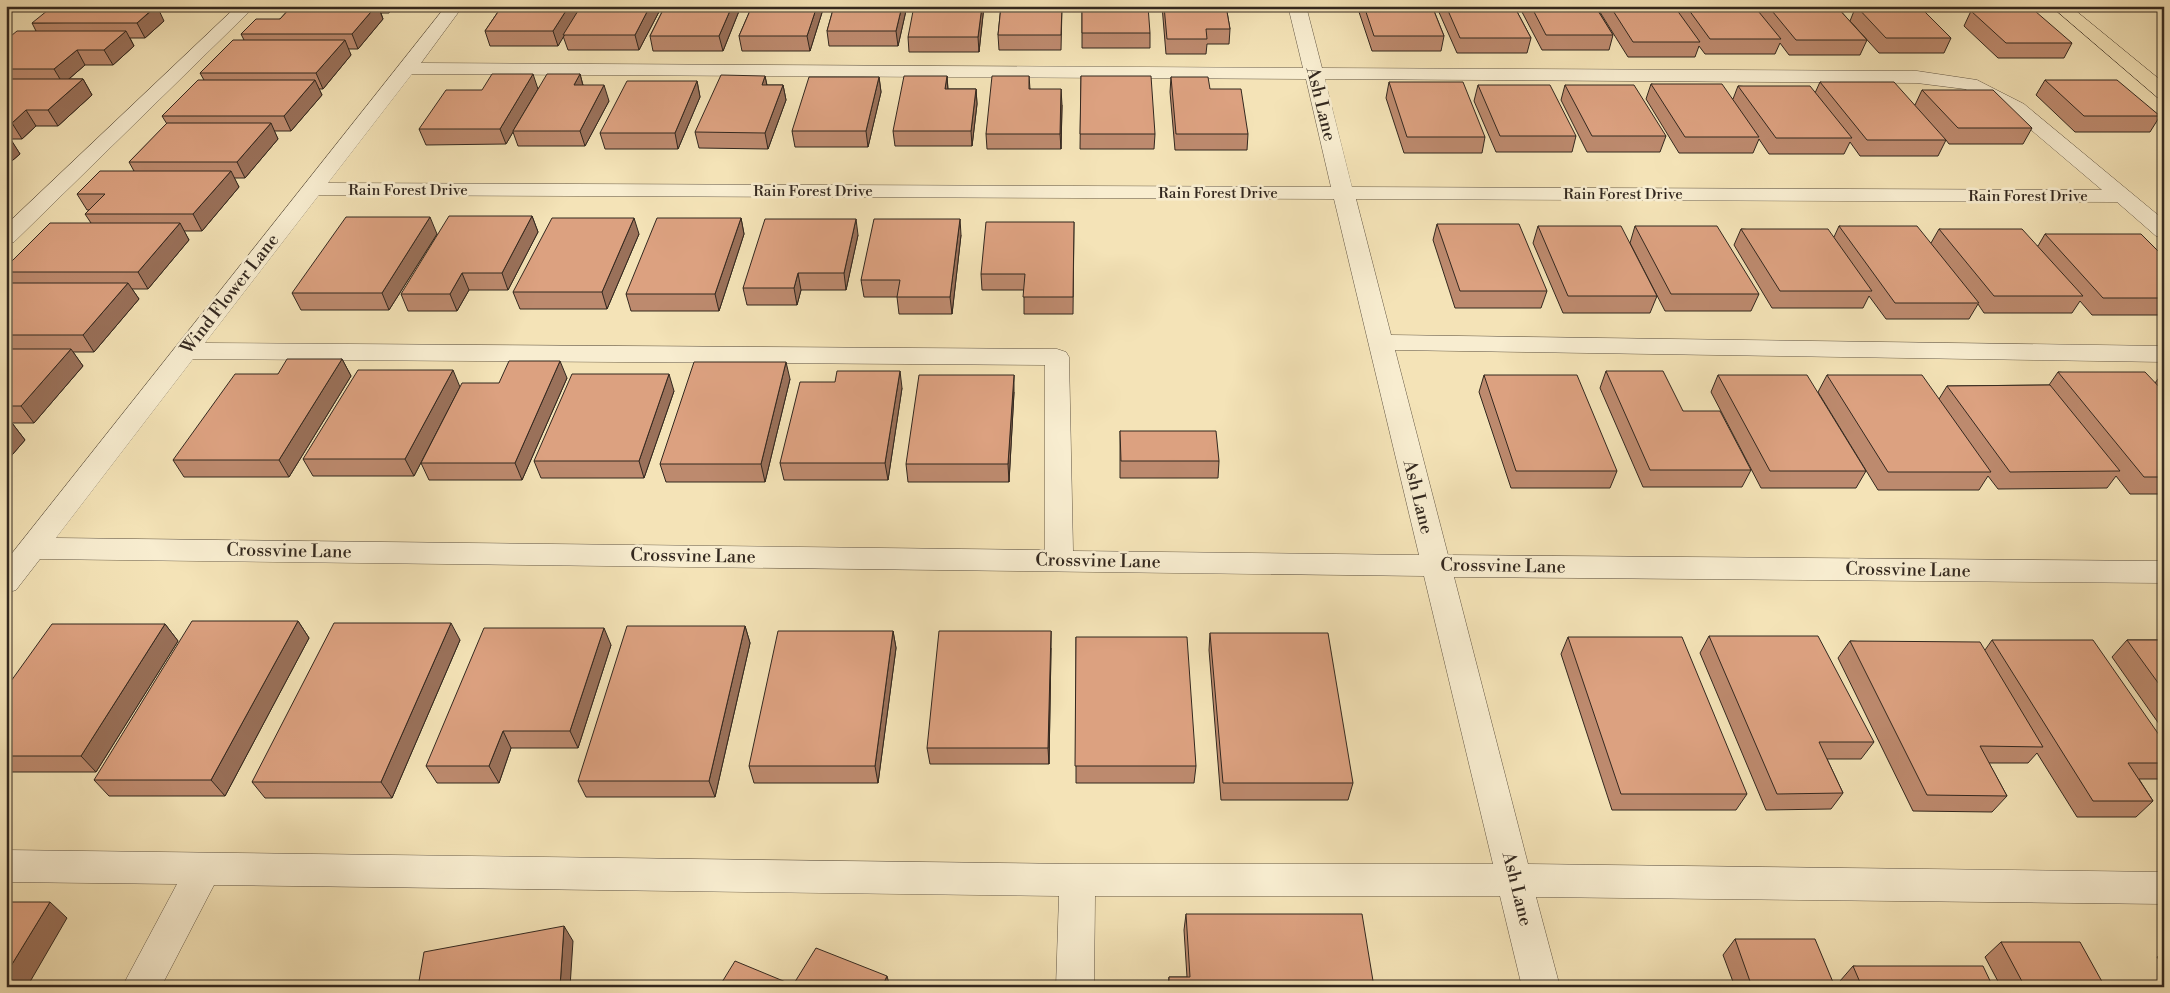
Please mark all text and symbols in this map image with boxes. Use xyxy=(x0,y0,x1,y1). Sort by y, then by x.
street label: Ash Lane xyxy=(1300,64,1341,143)
street label: Rain Forest Drive xyxy=(348,181,468,200)
street label: Rain Forest Drive xyxy=(753,182,873,201)
street label: Rain Forest Drive xyxy=(1158,184,1278,203)
street label: Rain Forest Drive xyxy=(1563,185,1683,204)
street label: Rain Forest Drive xyxy=(1968,187,2088,206)
street label: Wind Flower Lane xyxy=(175,229,284,360)
street label: Ash Lane xyxy=(1397,457,1438,536)
street label: Crossvine Lane xyxy=(226,538,352,564)
street label: Crossvine Lane xyxy=(630,543,756,569)
street label: Crossvine Lane xyxy=(1035,548,1161,574)
street label: Crossvine Lane xyxy=(1440,553,1566,579)
street label: Crossvine Lane xyxy=(1845,557,1971,583)
street label: Ash Lane xyxy=(1496,849,1537,928)

